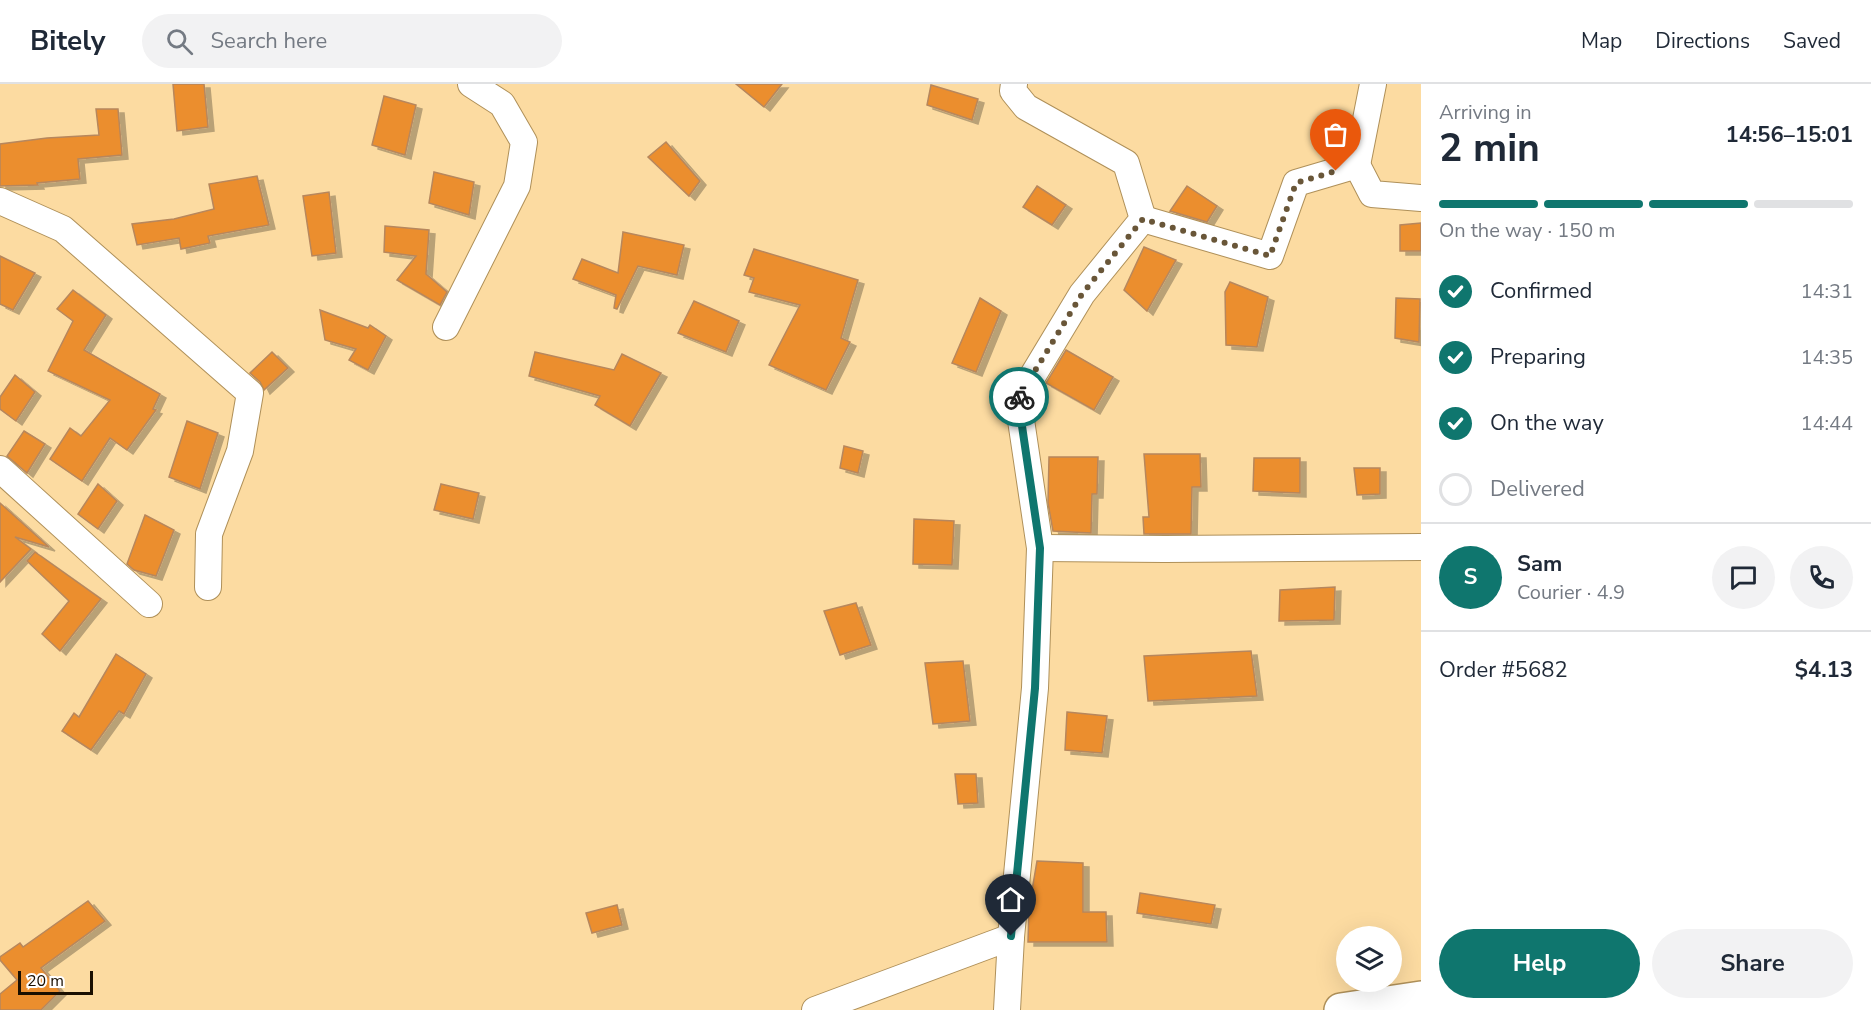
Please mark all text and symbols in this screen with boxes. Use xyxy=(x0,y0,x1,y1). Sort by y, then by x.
search box xyxy=(142,14,562,68)
text: Bitely xyxy=(30,22,106,60)
icon: search xyxy=(163,25,196,58)
text: Search here xyxy=(211,26,327,56)
text: Map xyxy=(1581,27,1622,55)
text: Directions xyxy=(1655,27,1750,55)
text: Saved xyxy=(1783,27,1841,55)
text: Arriving in xyxy=(1439,99,1532,126)
pin xyxy=(1310,109,1361,171)
icon: bag xyxy=(1319,118,1352,151)
text: 14:56–15:01 xyxy=(1725,120,1853,150)
text: 2 min xyxy=(1439,122,1540,175)
text: On the way · 150 m xyxy=(1439,217,1615,244)
icon: check xyxy=(1439,275,1472,308)
text: Confirmed xyxy=(1490,276,1592,306)
text: 14:31 xyxy=(1800,278,1853,305)
icon: check xyxy=(1439,341,1472,374)
text: Preparing xyxy=(1490,342,1586,372)
text: 14:35 xyxy=(1800,344,1853,371)
courier xyxy=(989,367,1049,427)
icon: bike xyxy=(1003,381,1036,414)
icon: check xyxy=(1439,407,1472,440)
text: On the way xyxy=(1490,408,1604,438)
text: 14:44 xyxy=(1800,410,1853,437)
text: Delivered xyxy=(1490,474,1585,504)
button: chat xyxy=(1712,546,1775,609)
button: phone xyxy=(1790,546,1853,609)
text: Sam xyxy=(1517,549,1562,579)
text: S xyxy=(1464,562,1477,592)
text: Courier · 4.9 xyxy=(1517,579,1625,606)
text: Order #5682 xyxy=(1439,655,1568,685)
text: $4.13 xyxy=(1795,655,1853,685)
pin xyxy=(985,874,1036,936)
icon: home xyxy=(994,883,1027,916)
map controls xyxy=(1336,926,1402,992)
button: layers xyxy=(1336,926,1402,992)
button: Help xyxy=(1439,929,1640,998)
button: Share xyxy=(1652,929,1853,998)
scale bar xyxy=(18,968,93,996)
text: 20 m xyxy=(27,970,64,992)

